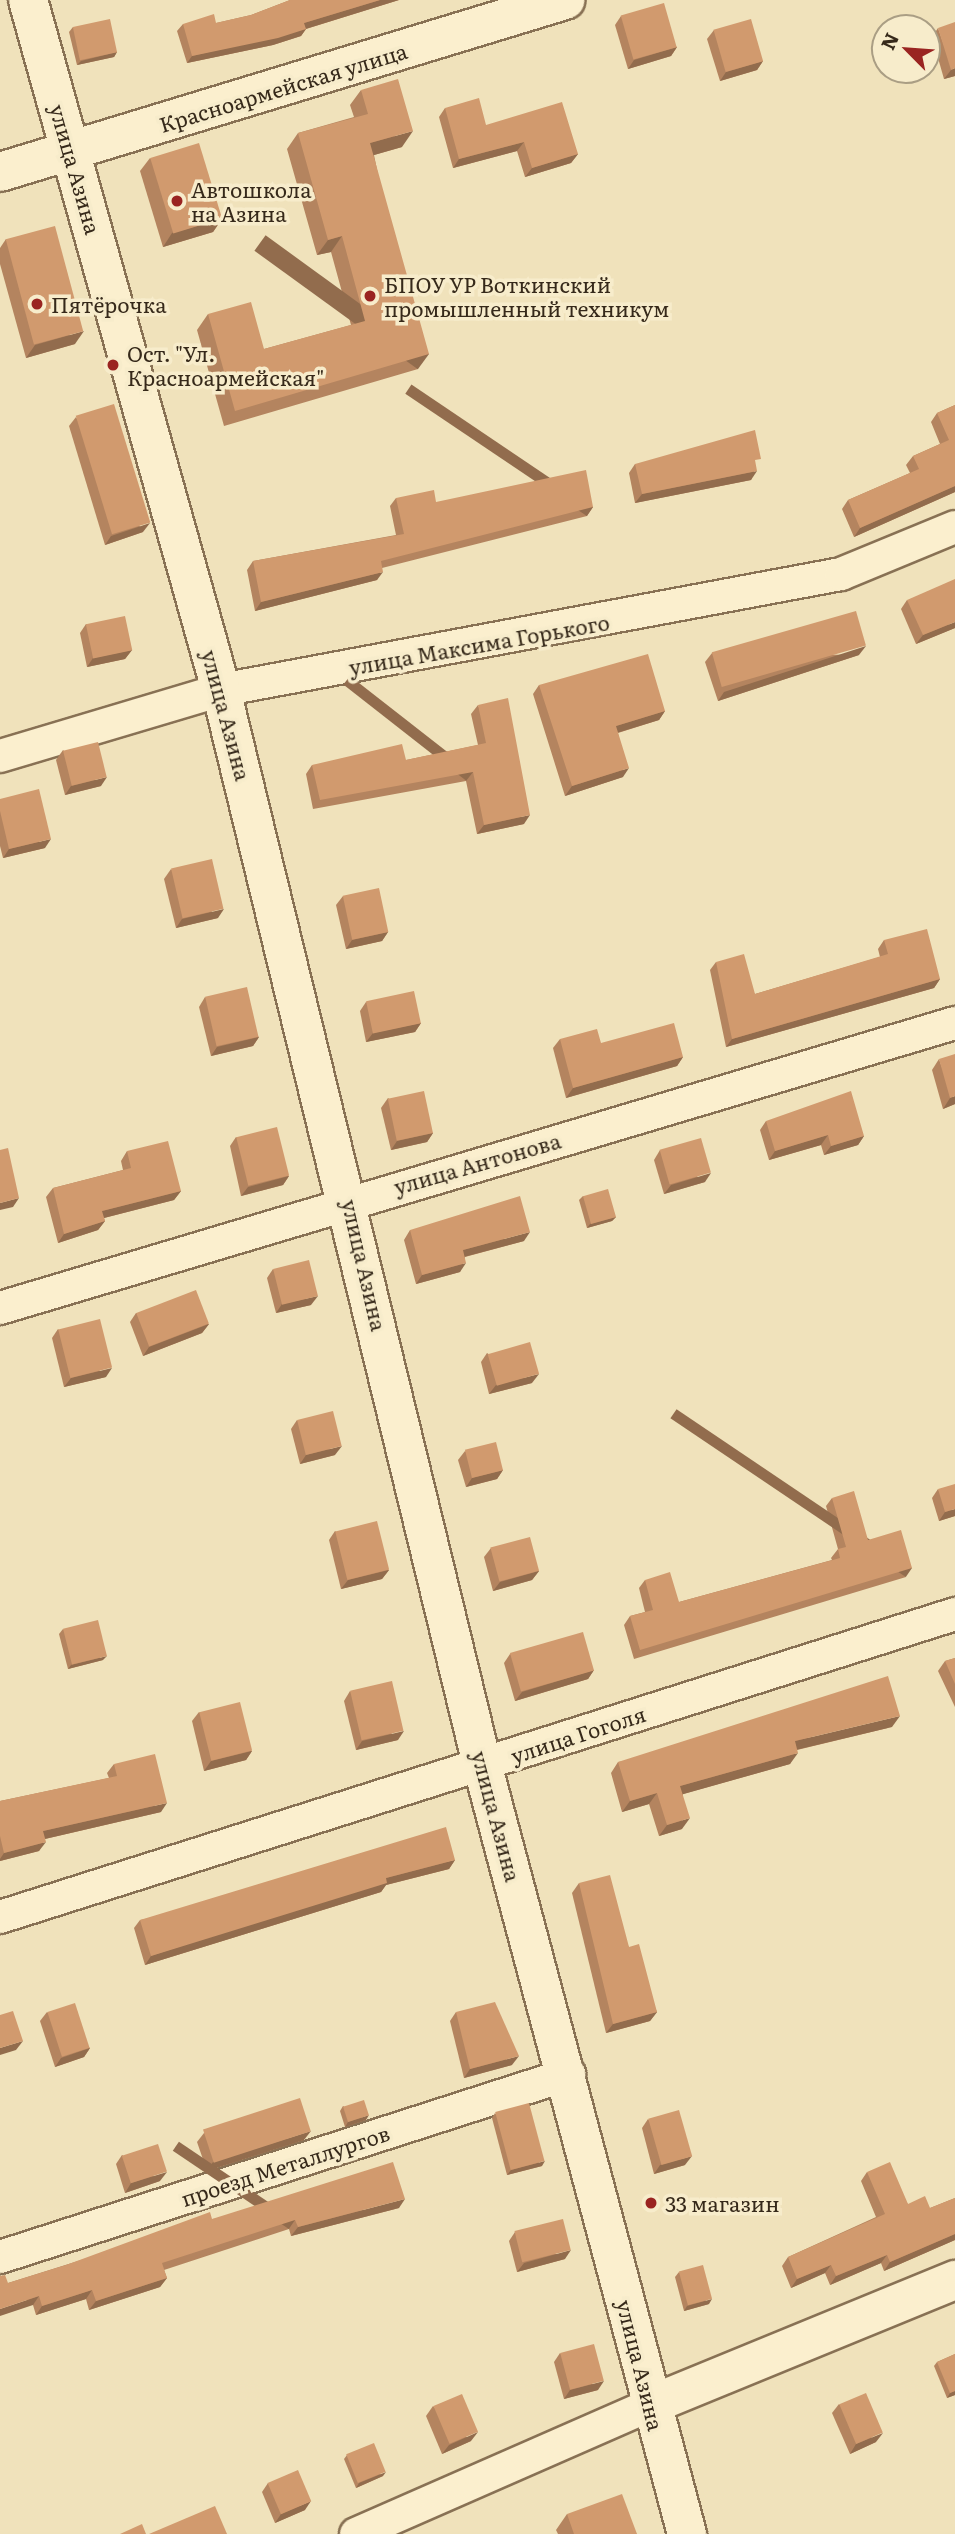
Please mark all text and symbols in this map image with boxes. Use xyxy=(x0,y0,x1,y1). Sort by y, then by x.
north arrow xyxy=(871,14,941,84)
text: N xyxy=(873,28,905,54)
street label: Красноармейская улица xyxy=(156,37,410,137)
street label: улица Азина xyxy=(45,101,107,237)
place label: Автошкола на Азина xyxy=(191,176,311,226)
marker: Автошкола на Азина xyxy=(169,193,185,209)
place label: БПОУ УР Воткинский промышленный техникум xyxy=(384,271,669,321)
marker: БПОУ УР Воткинский промышленный техникум xyxy=(362,288,378,304)
place label: Пятёрочка xyxy=(51,291,167,317)
marker: Пятёрочка xyxy=(29,296,45,312)
place label: Ост. "Ул. Красноармейская" xyxy=(127,340,324,390)
marker: Ост. "Ул. Красноармейская" xyxy=(105,357,121,373)
street label: улица Максима Горького xyxy=(347,609,611,679)
street label: улица Азина xyxy=(197,647,257,783)
street label: улица Антонова xyxy=(391,1127,563,1199)
street label: улица Азина xyxy=(338,1197,392,1333)
street label: улица Гоголя xyxy=(507,1700,649,1768)
street label: улица Азина xyxy=(467,1748,527,1884)
street label: проезд Металлургов xyxy=(178,2119,392,2211)
place label: 33 магазин xyxy=(665,2190,779,2216)
marker: 33 магазин xyxy=(643,2195,659,2211)
street label: улица Азина xyxy=(613,2297,669,2433)

